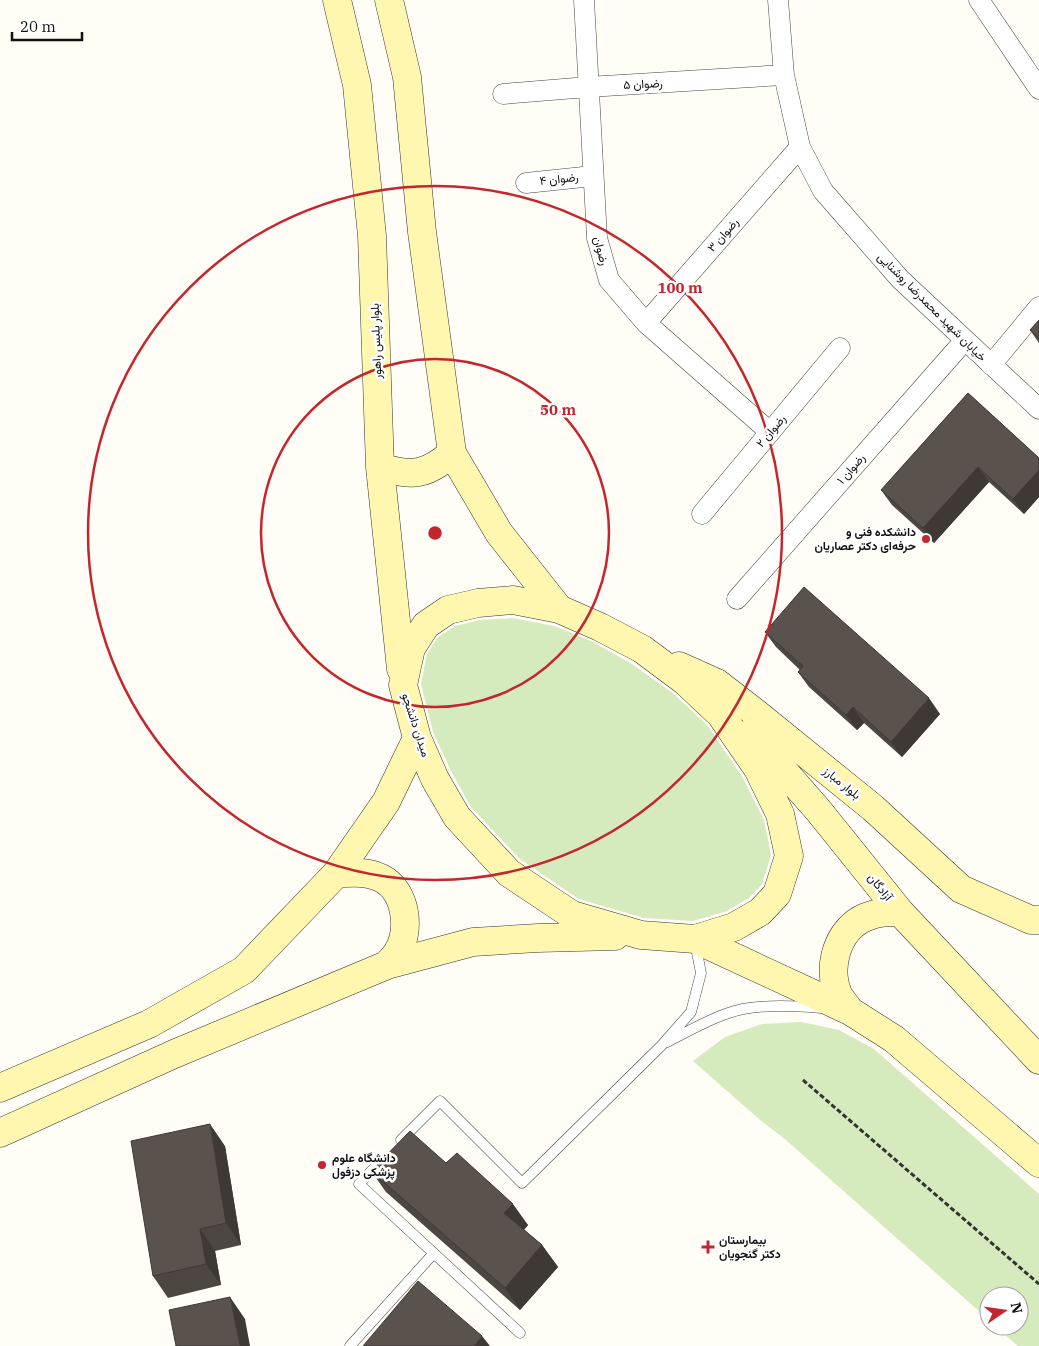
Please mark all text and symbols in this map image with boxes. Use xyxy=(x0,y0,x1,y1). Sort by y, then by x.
scale bar xyxy=(12,10,82,42)
text: 20 m xyxy=(20,17,56,36)
street label: رضوان ۵ xyxy=(623,75,663,93)
street label: رضوان ۴ xyxy=(539,169,579,189)
street label: رضوان ۳ xyxy=(704,215,742,255)
street label: رضوان xyxy=(590,235,612,267)
street label: خیابان شهید محمدرضا روشنایی xyxy=(874,249,990,365)
text: 100 m xyxy=(657,278,703,297)
street label: بلوار پلیس راهور xyxy=(367,303,385,380)
text: 50 m xyxy=(540,400,576,419)
street label: رضوان ۲ xyxy=(752,411,790,451)
street label: رضوان ۱ xyxy=(833,450,869,488)
centre of rings xyxy=(426,524,444,542)
place label: دانشکده فنی و حرفه‌ای دکتر عصاریان xyxy=(814,524,916,554)
marker: دانشکده فنی و حرفه‌ای دکتر عصاریان xyxy=(920,533,932,545)
street label: میدان دانشجو xyxy=(398,691,434,759)
street label: بلوار مبارز xyxy=(819,762,864,803)
street label: آزادگان xyxy=(864,870,897,905)
place label: دانشگاه علوم پزشکی دزفول xyxy=(332,1150,396,1180)
marker: دانشگاه علوم پزشکی دزفول xyxy=(316,1159,328,1171)
place label: بیمارستان دکتر گنجویان xyxy=(719,1232,781,1262)
marker: بیمارستان دکتر گنجویان xyxy=(701,1240,715,1254)
north arrow xyxy=(979,1286,1029,1336)
text: N xyxy=(1007,1301,1027,1315)

